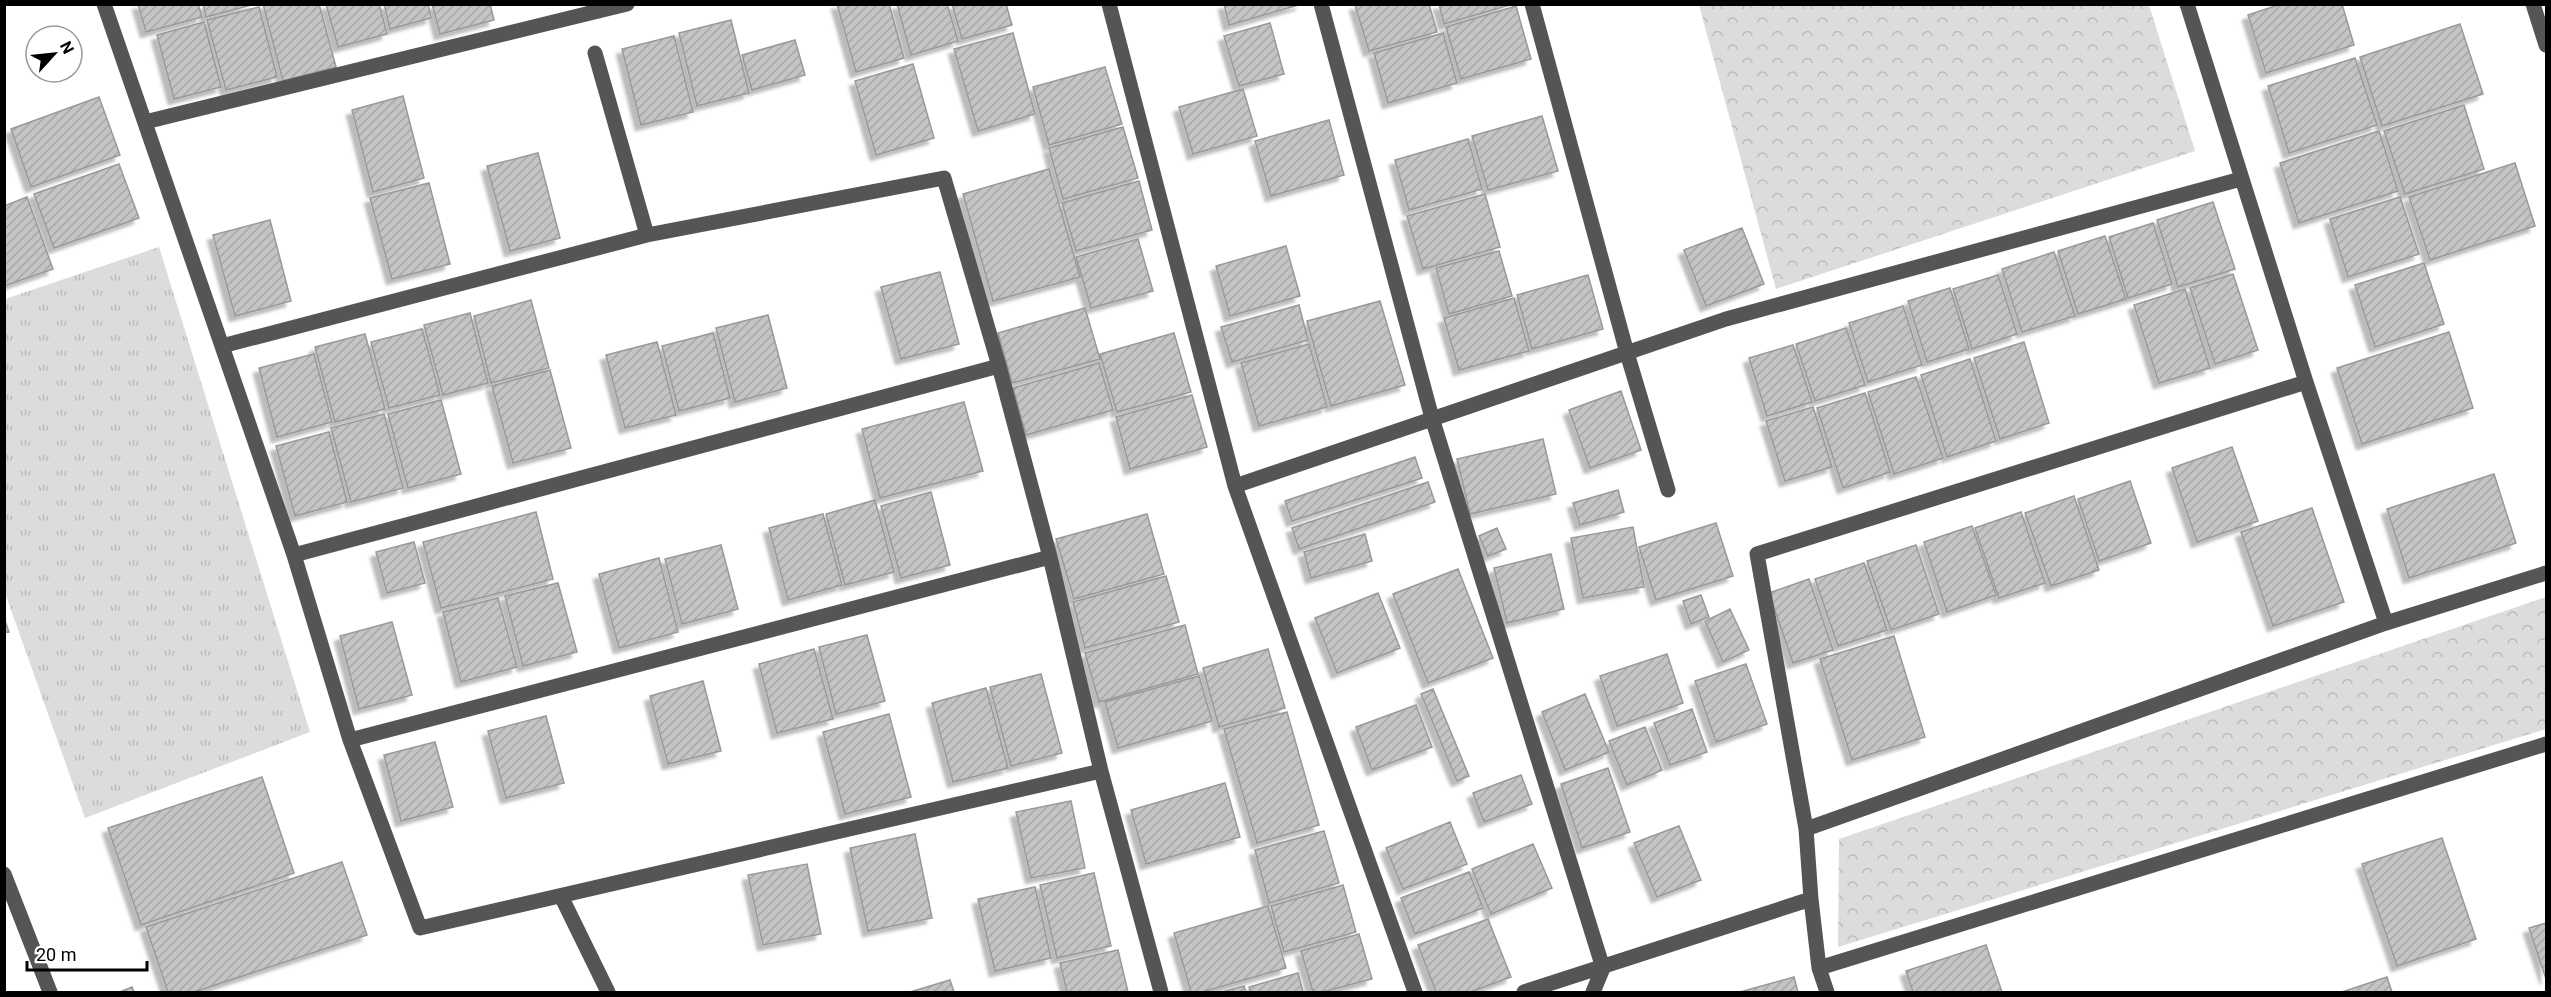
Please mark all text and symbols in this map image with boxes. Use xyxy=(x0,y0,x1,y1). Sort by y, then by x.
north arrow xyxy=(24,24,84,84)
text: N xyxy=(56,38,78,57)
scale bar xyxy=(27,934,147,972)
text: 20 m xyxy=(36,944,76,965)

